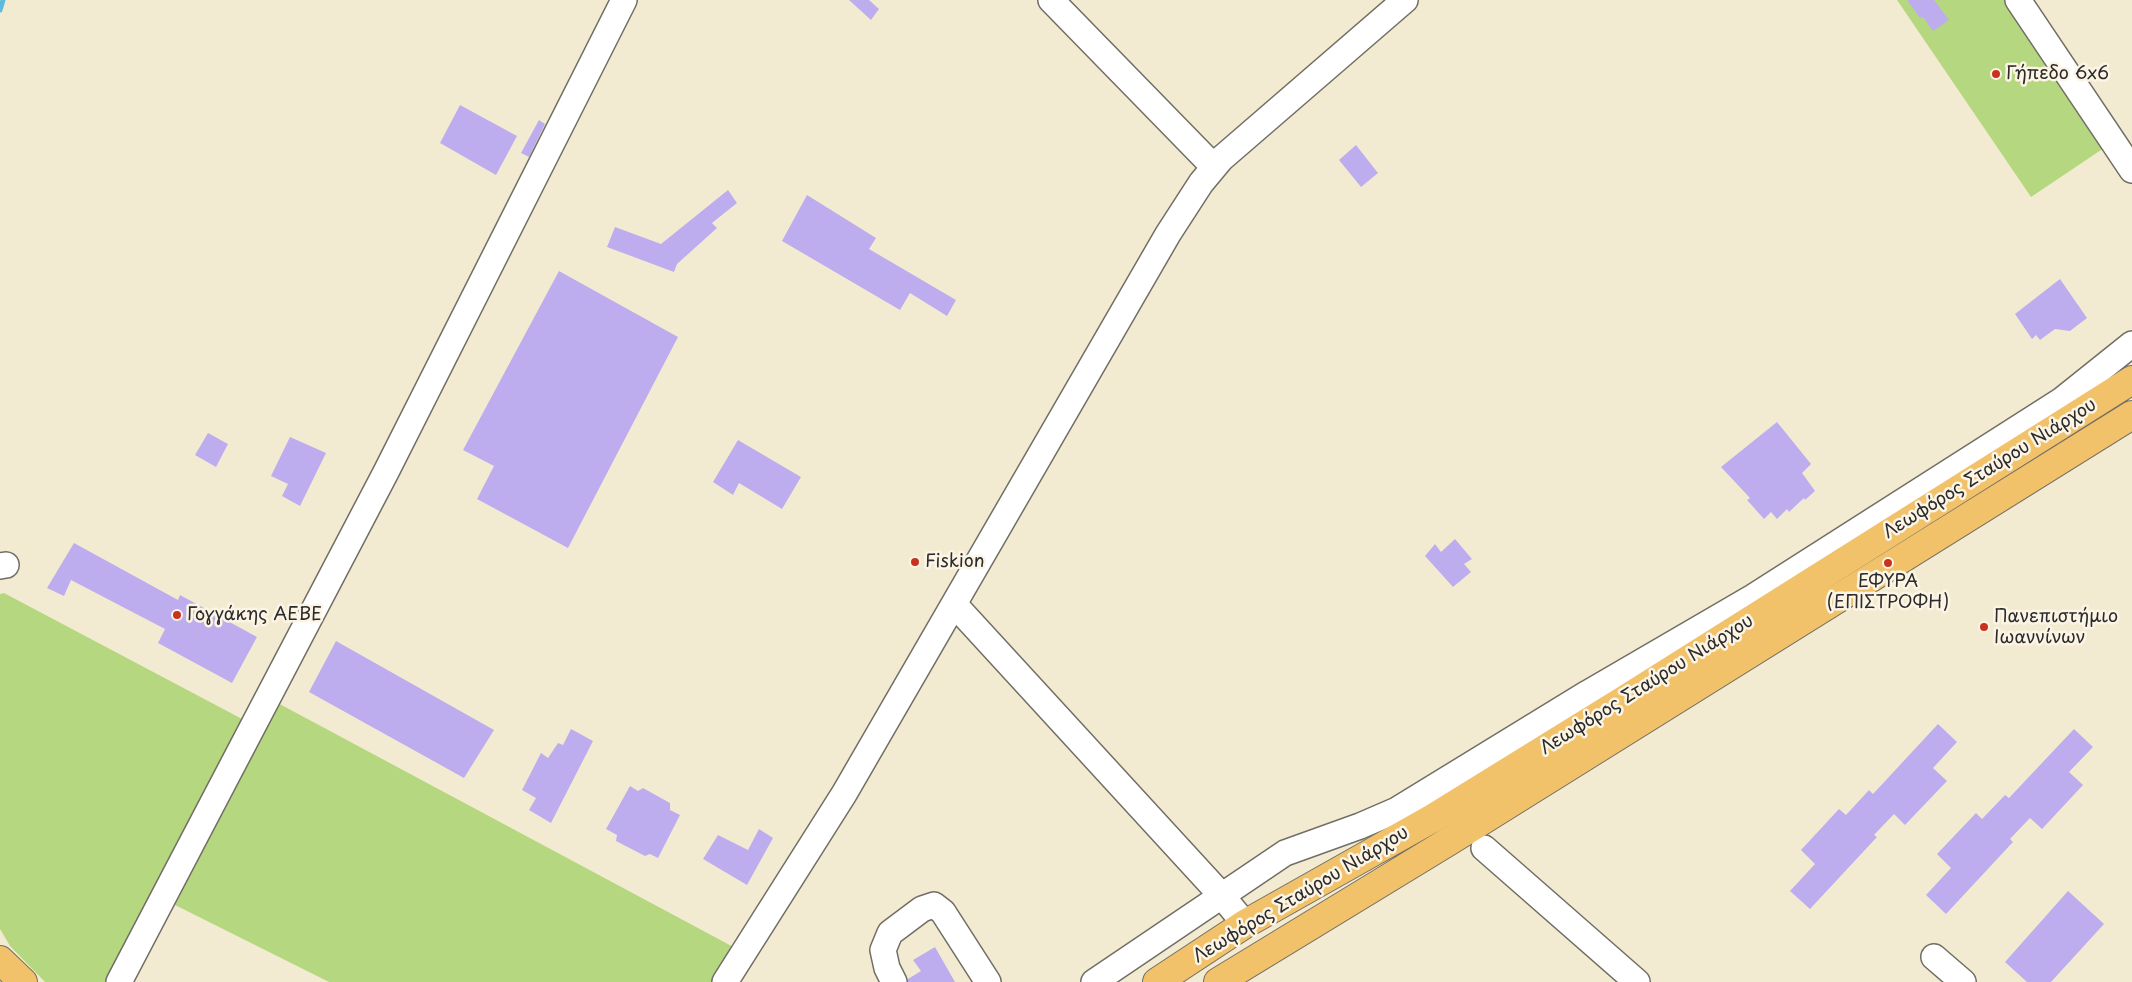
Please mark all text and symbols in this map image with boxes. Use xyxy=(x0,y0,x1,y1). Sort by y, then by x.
place label: Γήπεδο 6x6 xyxy=(2006,63,2109,85)
marker: Γήπεδο 6x6 xyxy=(1990,68,2002,80)
street label: Λεωφόρος Σταύρου Νιάρχου xyxy=(1879,394,2101,544)
place label: Fiskion xyxy=(925,551,985,573)
marker: Fiskion xyxy=(909,556,921,568)
marker: ΕΦΥΡΑ (ΕΠΙΣΤΡΟΦΗ) xyxy=(1882,557,1894,569)
place label: ΕΦΥΡΑ (ΕΠΙΣΤΡΟΦΗ) xyxy=(1827,571,1949,614)
place label: Γογγάκης ΑΕΒΕ xyxy=(187,604,322,626)
place label: Πανεπιστήμιο Ιωαννίνων xyxy=(1994,606,2118,649)
marker: Γογγάκης ΑΕΒΕ xyxy=(171,609,183,621)
street label: Λεωφόρος Σταύρου Νιάρχου xyxy=(1536,610,1758,760)
marker: Πανεπιστήμιο Ιωαννίνων xyxy=(1978,621,1990,633)
street label: Λεωφόρος Σταύρου Νιάρχου xyxy=(1189,822,1413,968)

